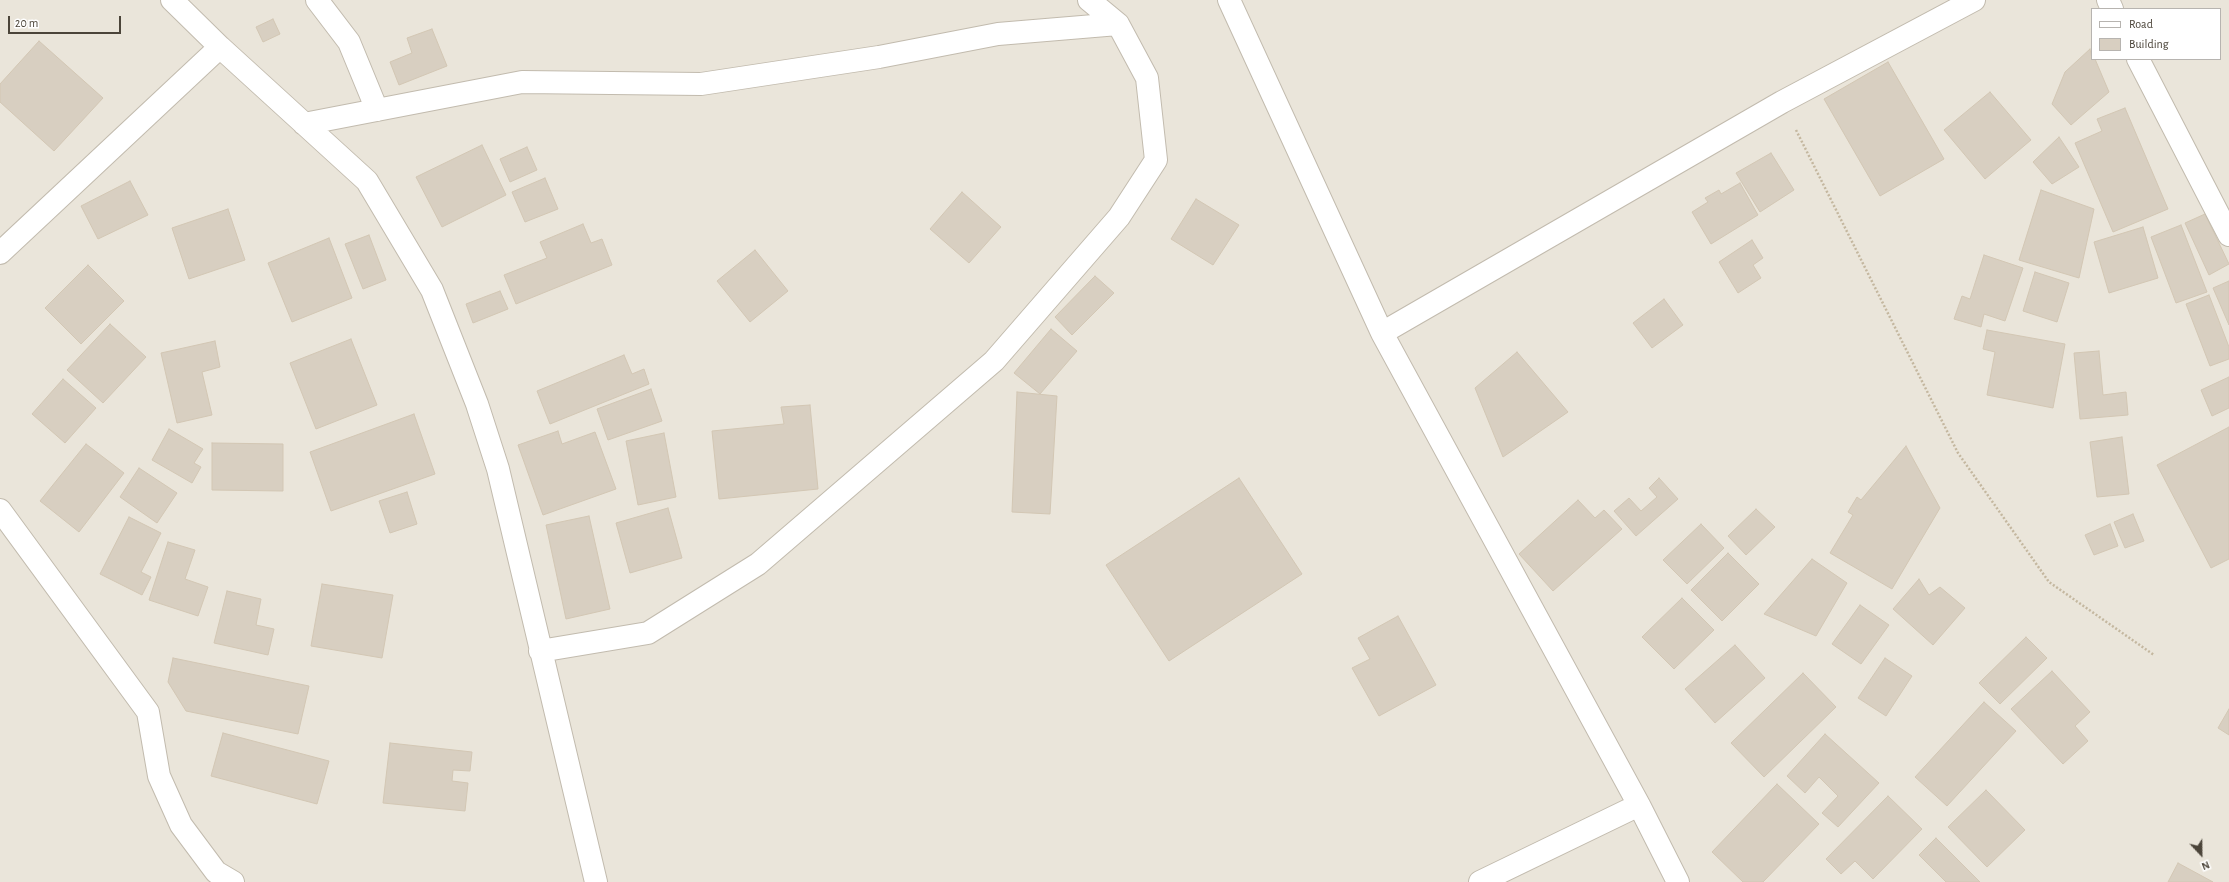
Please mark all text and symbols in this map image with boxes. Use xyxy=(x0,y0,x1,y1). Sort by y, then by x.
scale bar xyxy=(10,8,123,34)
legend xyxy=(2091,8,2221,60)
text: 20 m xyxy=(15,17,38,29)
text: Road xyxy=(2129,18,2153,30)
text: Building xyxy=(2129,38,2169,50)
north arrow xyxy=(2181,834,2221,874)
text: N xyxy=(2200,859,2211,872)

